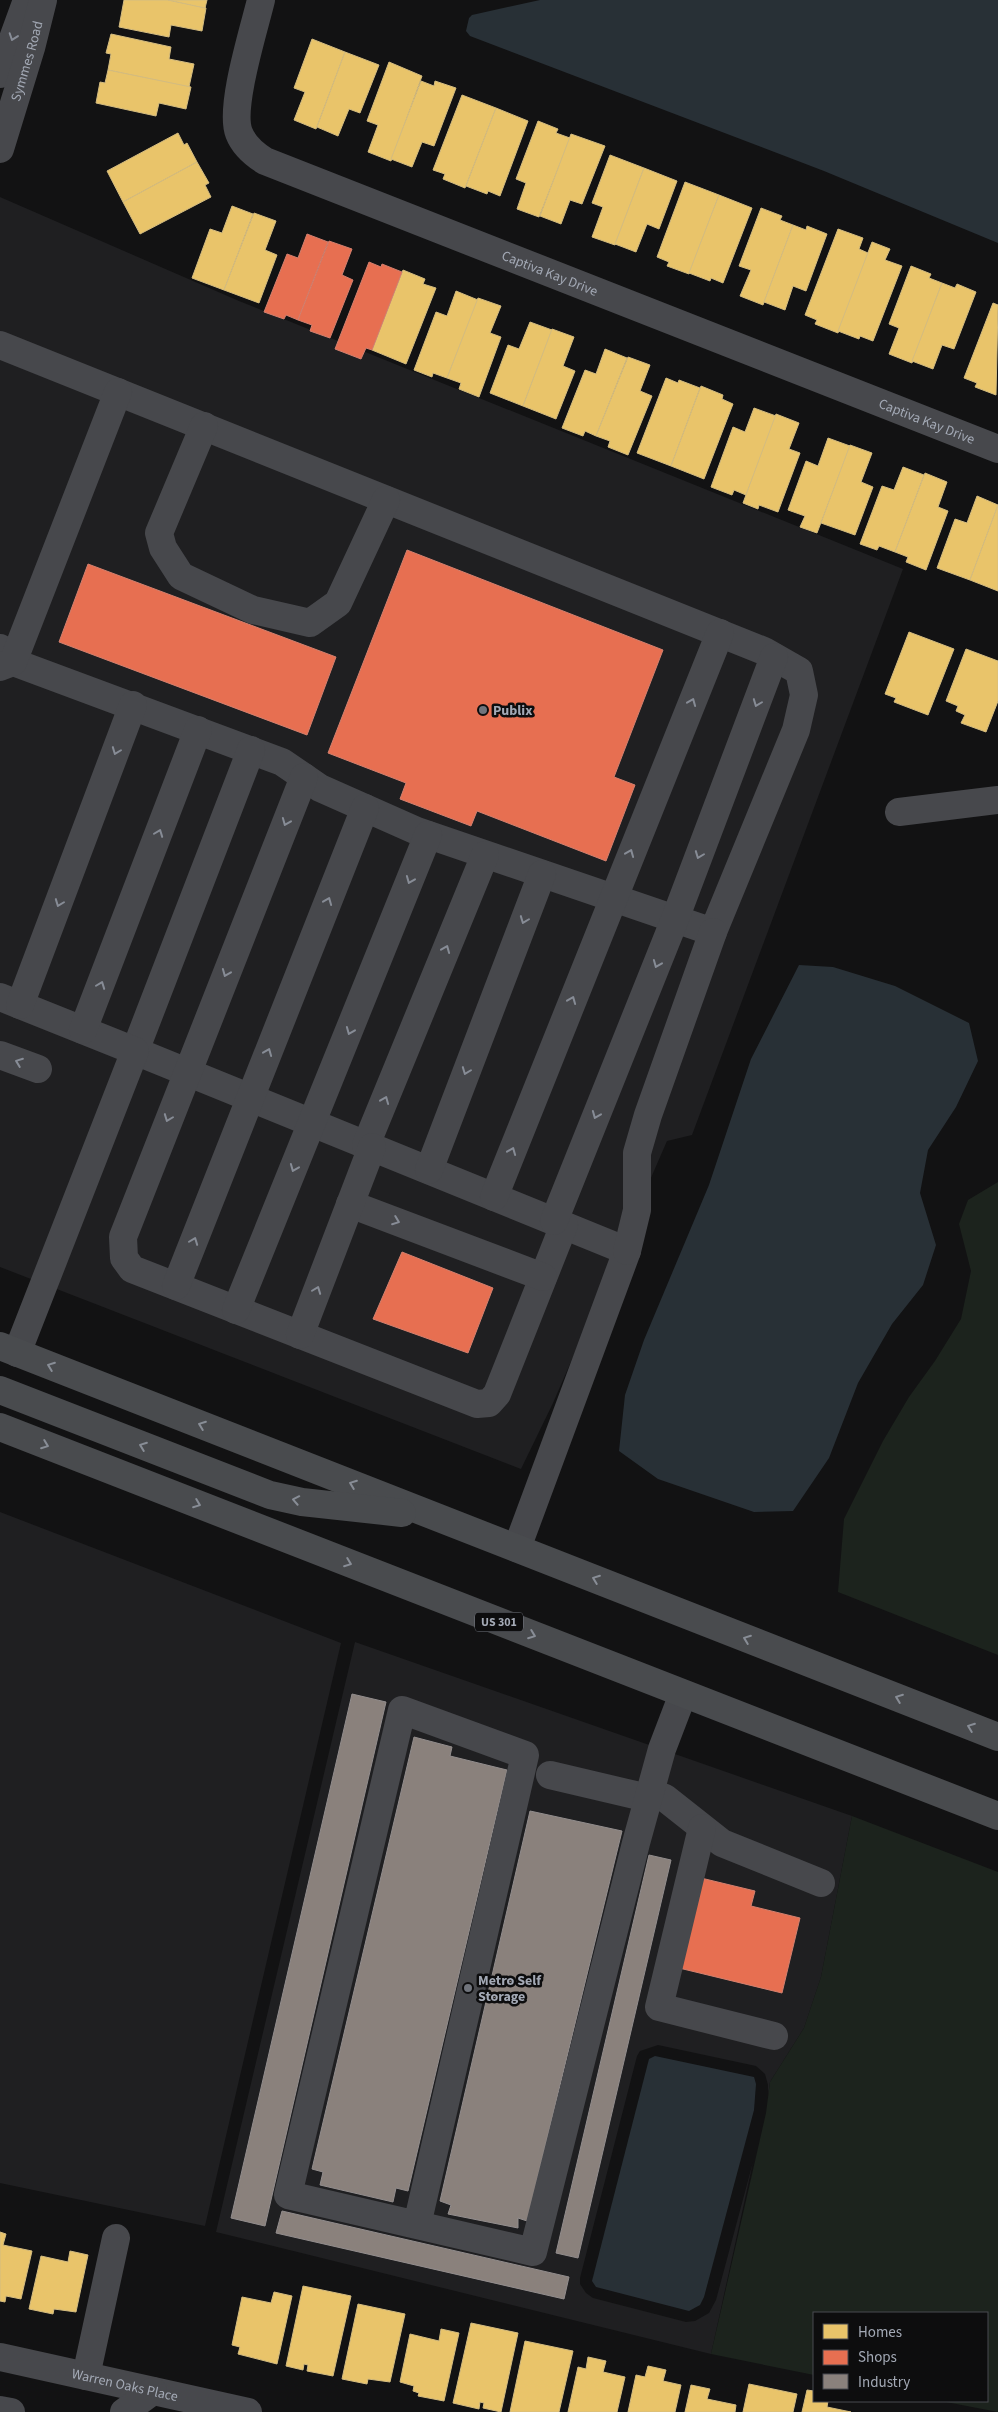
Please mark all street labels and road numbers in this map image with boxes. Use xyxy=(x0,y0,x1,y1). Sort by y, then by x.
street label: Symmes Road xyxy=(6,19,48,104)
street label: Captiva Kay Drive xyxy=(498,246,601,302)
street label: Captiva Kay Drive xyxy=(875,394,978,450)
road number: US 301 xyxy=(475,1612,523,1631)
street label: Warren Oaks Place xyxy=(70,2364,180,2407)

